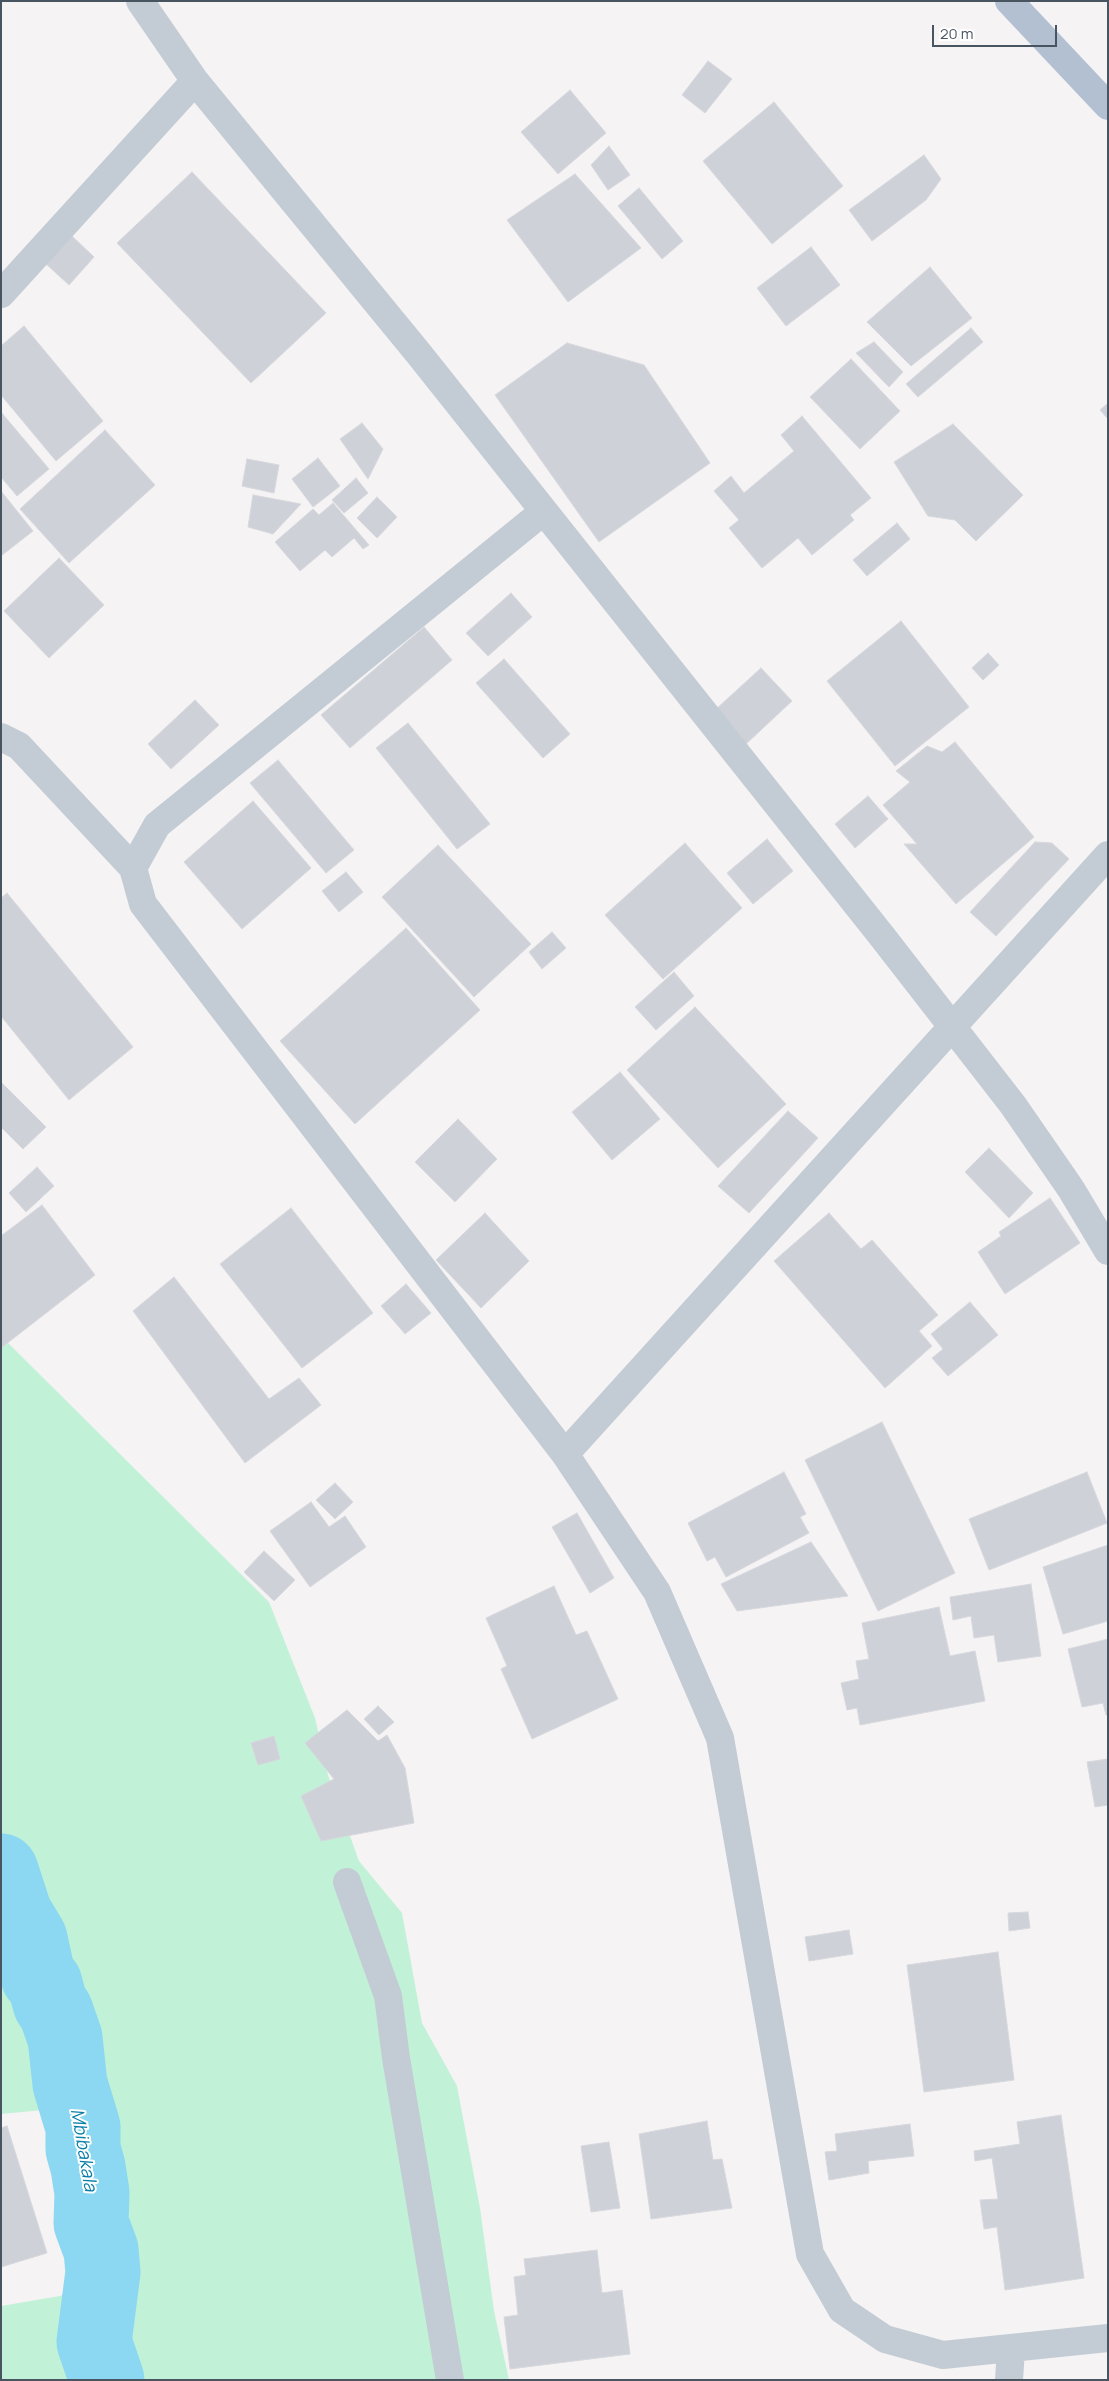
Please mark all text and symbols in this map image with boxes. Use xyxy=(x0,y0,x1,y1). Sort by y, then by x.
scale bar xyxy=(934,15,1059,47)
text: 20 m xyxy=(940,23,973,44)
water label: Mbibakala xyxy=(65,2107,101,2193)

